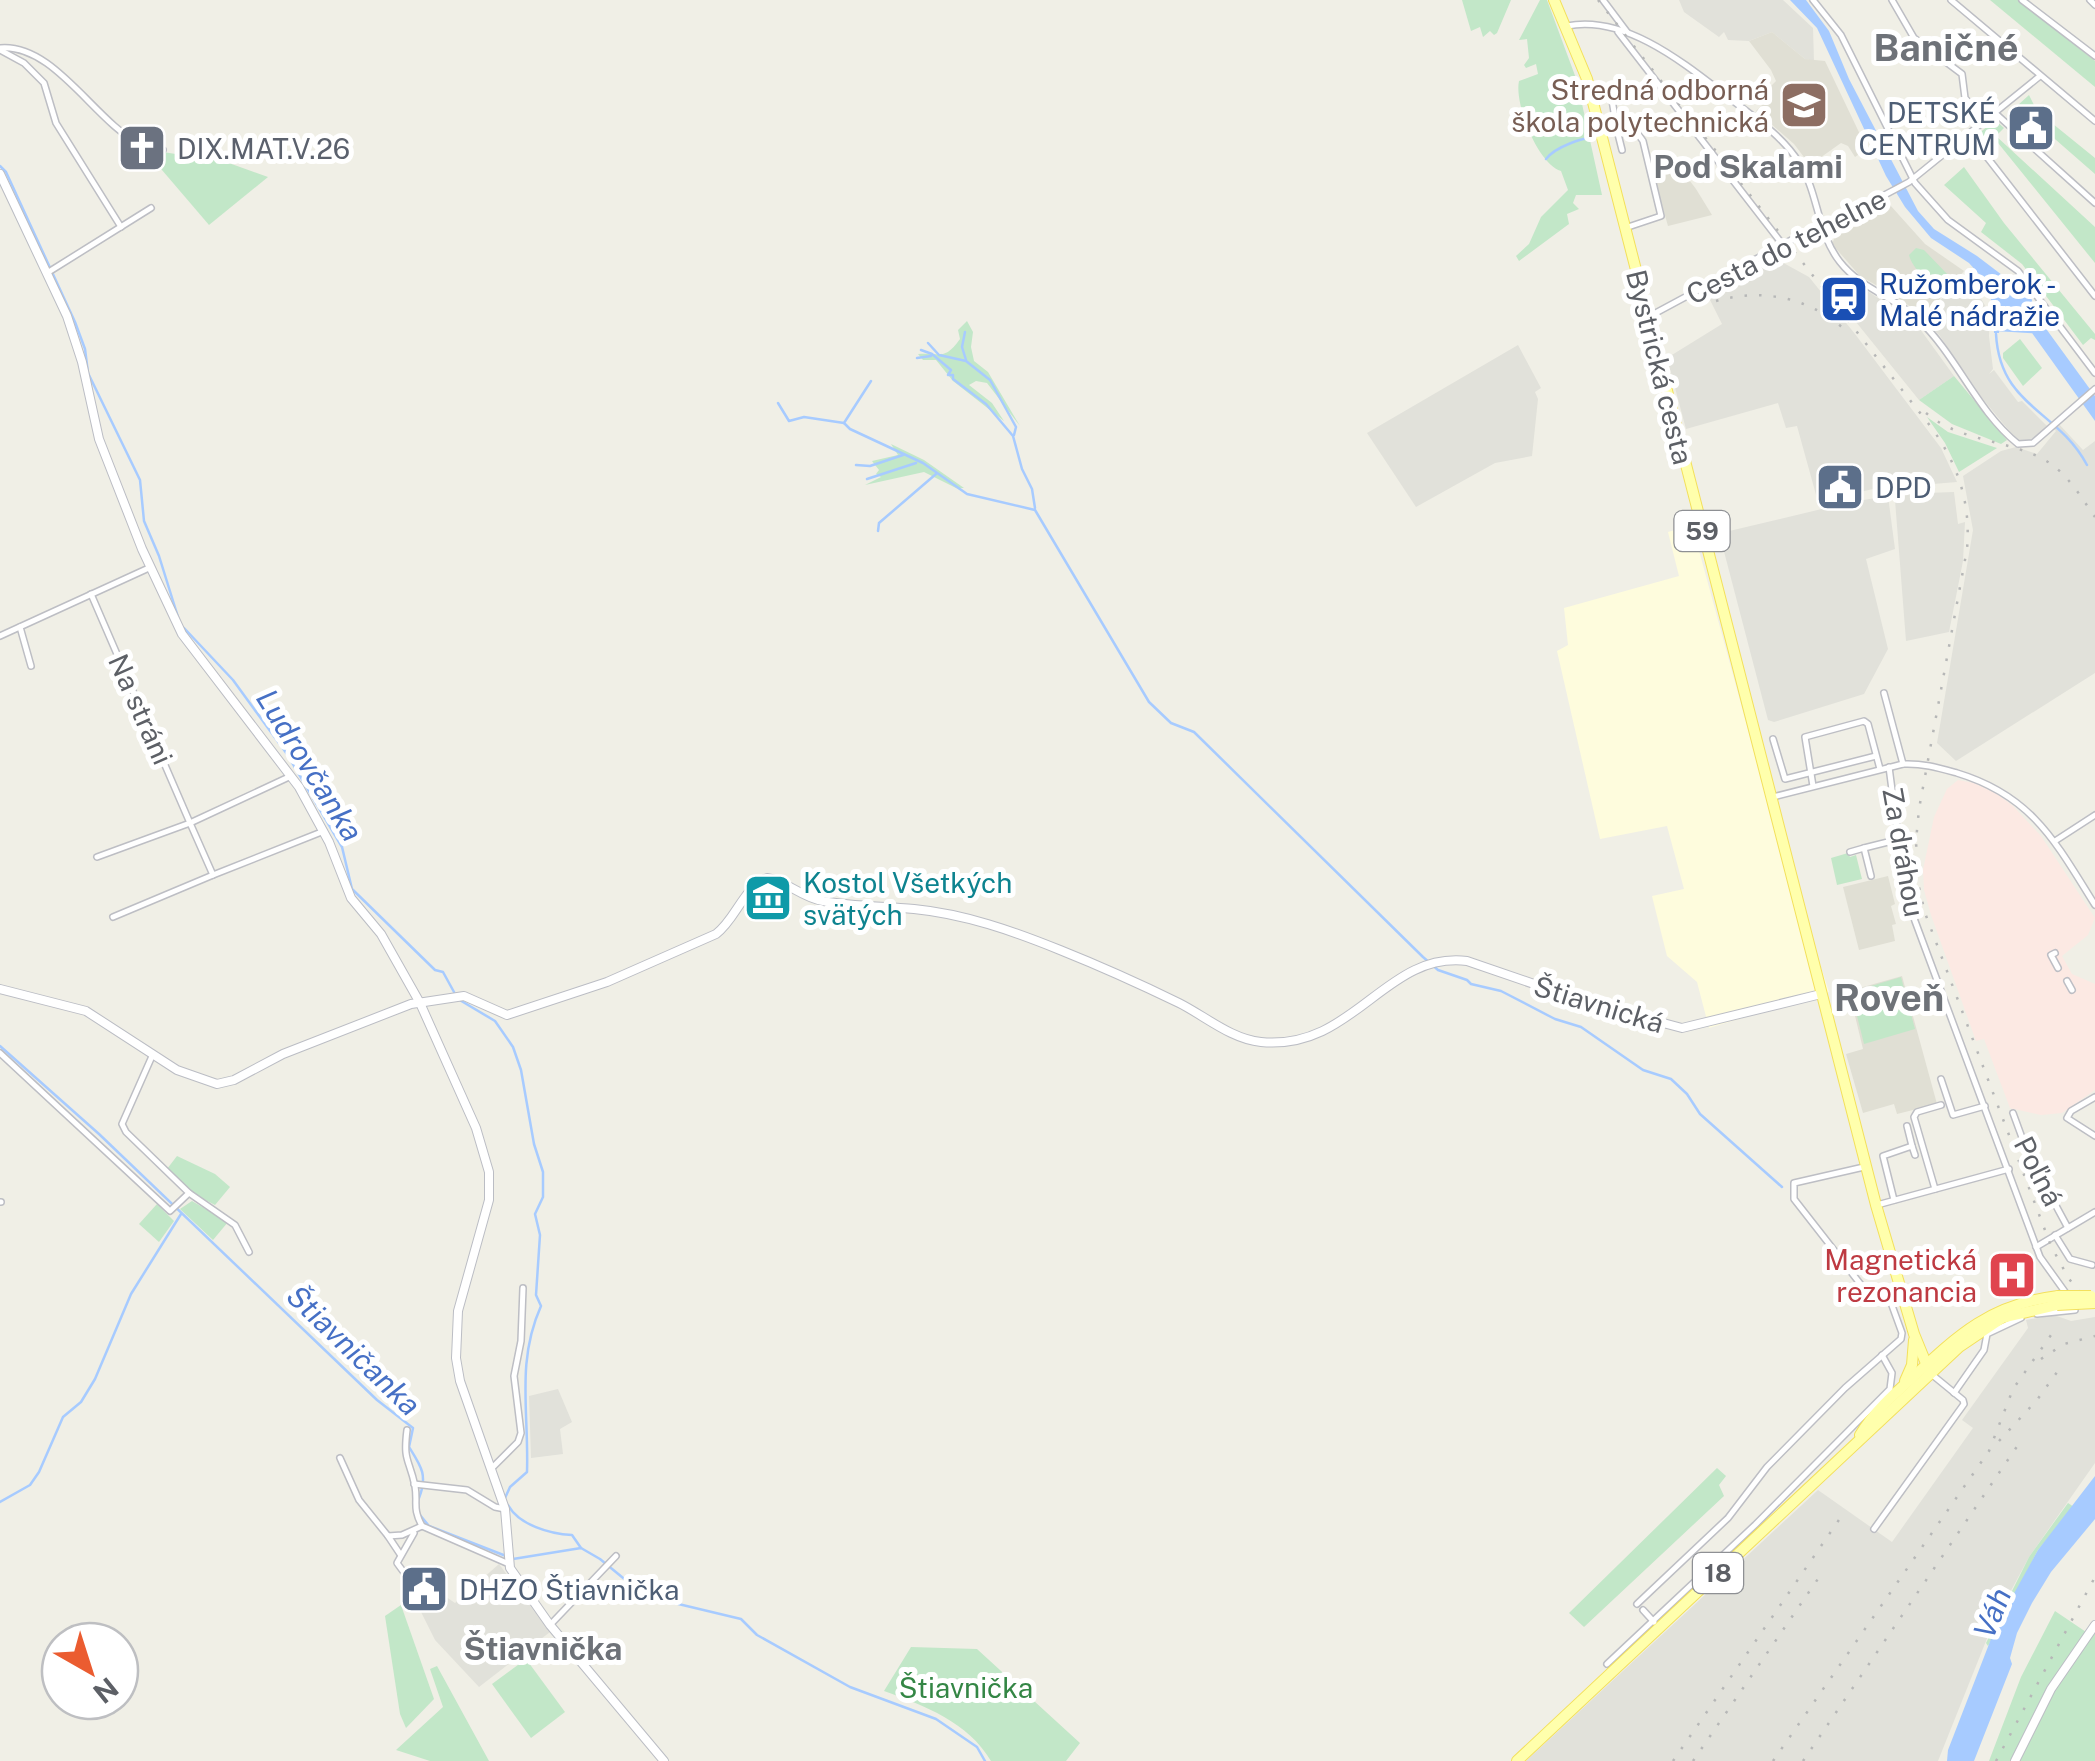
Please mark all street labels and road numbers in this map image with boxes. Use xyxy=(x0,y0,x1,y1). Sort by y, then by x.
street label: Cesta do tehelne xyxy=(1681,181,1891,311)
street label: Bystrická cesta xyxy=(1620,266,1700,468)
road number: 59 xyxy=(1674,511,1730,551)
street label: Na stráni xyxy=(102,649,180,769)
street label: Za dráhou xyxy=(1876,785,1932,919)
street label: Štiavnická xyxy=(1530,969,1668,1039)
street label: Poľná xyxy=(2008,1131,2070,1211)
road number: 18 xyxy=(1693,1553,1743,1593)

